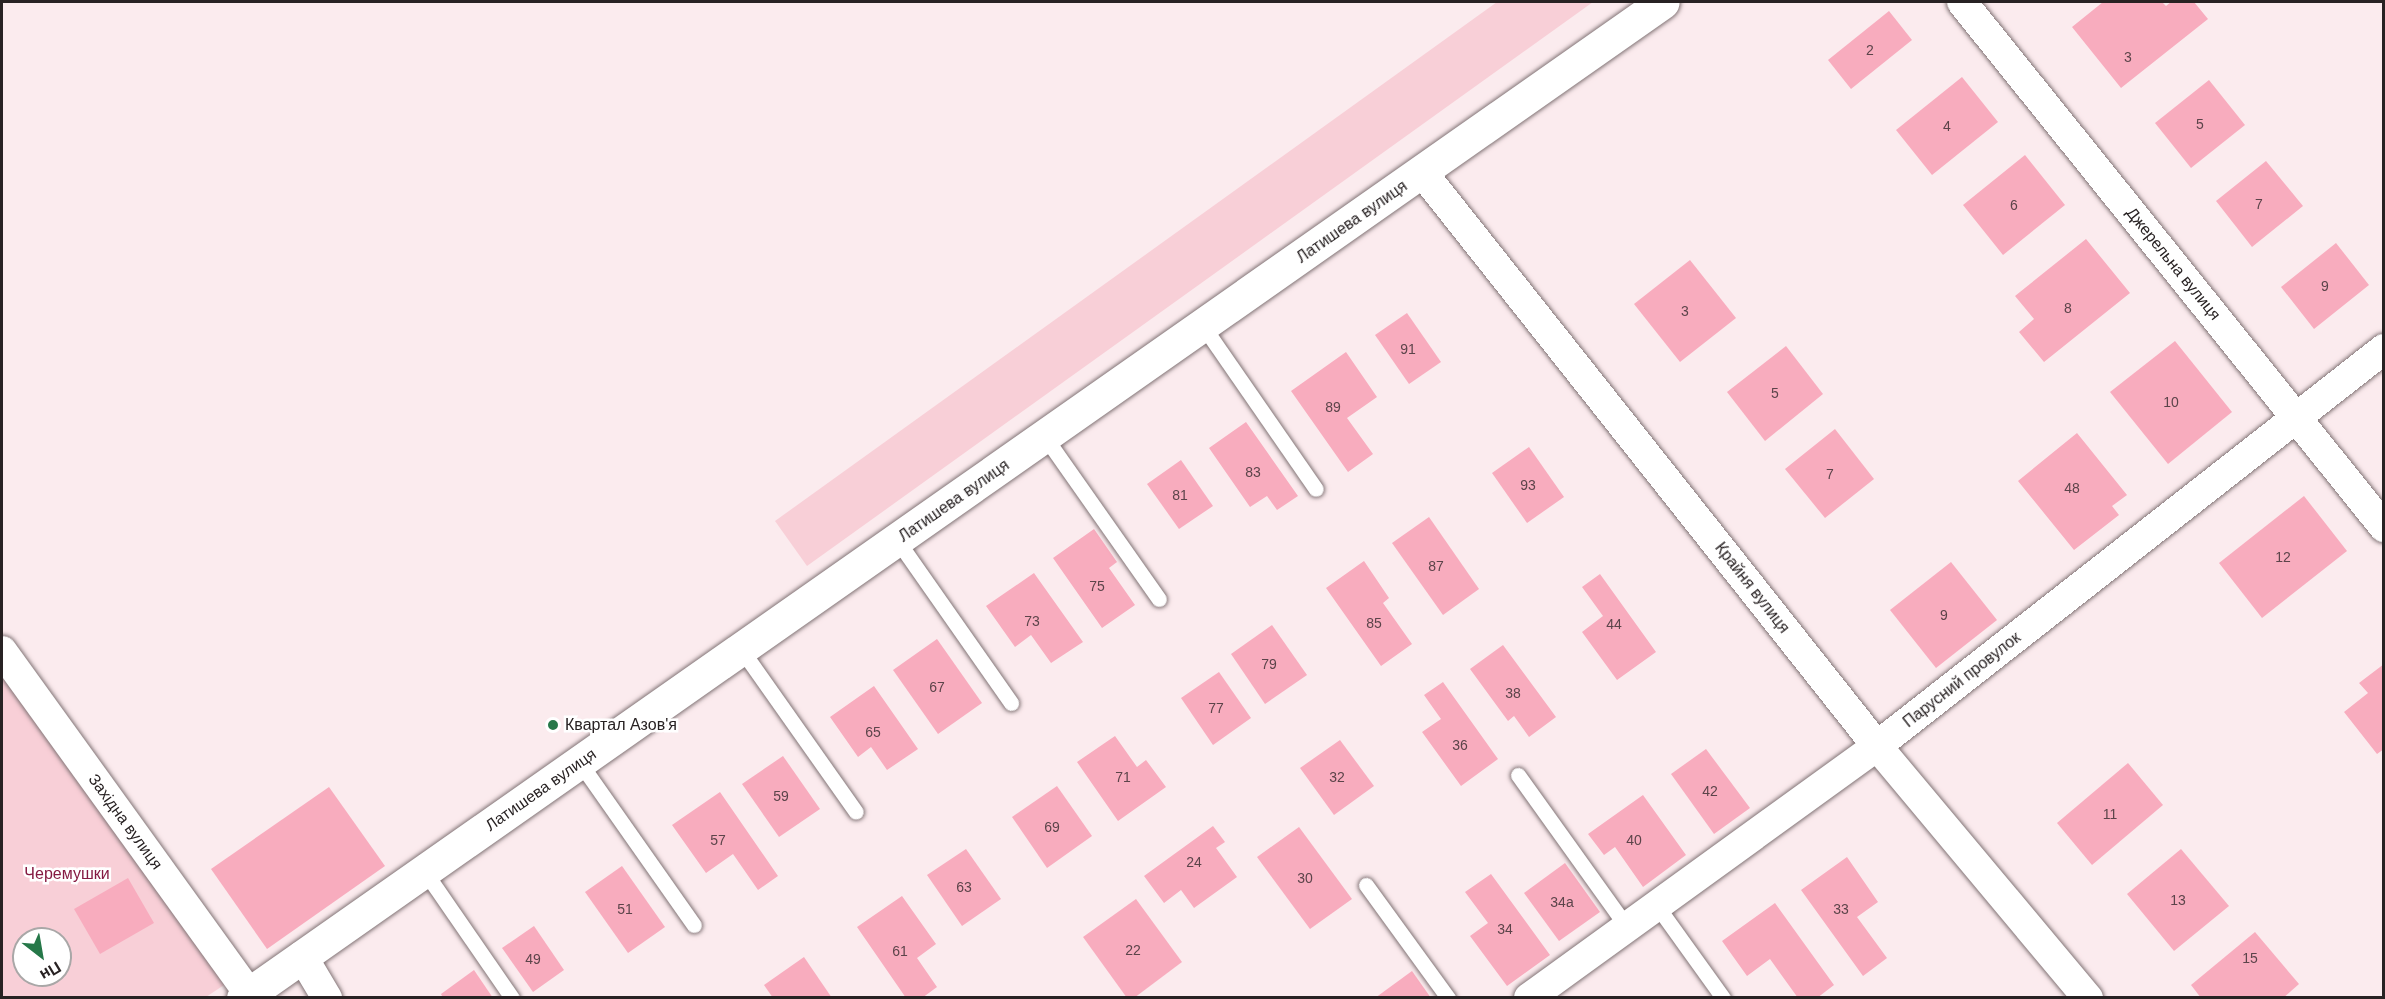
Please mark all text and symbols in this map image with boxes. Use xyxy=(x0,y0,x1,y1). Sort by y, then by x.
house number: 2 xyxy=(1866,42,1874,58)
house number: 3 xyxy=(2124,49,2132,65)
house number: 5 xyxy=(2196,116,2204,132)
house number: 4 xyxy=(1943,118,1951,134)
street label: Латишева вулиця xyxy=(1293,177,1411,267)
house number: 7 xyxy=(2255,196,2263,212)
house number: 6 xyxy=(2010,197,2018,213)
street label: Джерельна вулиця xyxy=(2122,204,2224,324)
house number: 9 xyxy=(2321,278,2329,294)
house number: 8 xyxy=(2064,300,2072,316)
house number: 3 xyxy=(1681,303,1689,319)
house number: 91 xyxy=(1400,341,1416,357)
house number: 5 xyxy=(1771,385,1779,401)
house number: 10 xyxy=(2163,394,2179,410)
house number: 89 xyxy=(1325,399,1341,415)
street label: Латишева вулиця xyxy=(895,456,1013,546)
house number: 83 xyxy=(1245,464,1261,480)
house number: 7 xyxy=(1826,466,1834,482)
house number: 93 xyxy=(1520,477,1536,493)
house number: 48 xyxy=(2064,480,2080,496)
house number: 81 xyxy=(1172,487,1188,503)
street label: Крайня вулиця xyxy=(1711,539,1793,637)
house number: 12 xyxy=(2275,549,2291,565)
house number: 87 xyxy=(1428,558,1444,574)
house number: 75 xyxy=(1089,578,1105,594)
house number: 9 xyxy=(1940,607,1948,623)
house number: 73 xyxy=(1024,613,1040,629)
house number: 85 xyxy=(1366,615,1382,631)
house number: 44 xyxy=(1606,616,1622,632)
street label: Парусний провулок xyxy=(1899,628,2025,732)
house number: 79 xyxy=(1261,656,1277,672)
house number: 67 xyxy=(929,679,945,695)
house number: 38 xyxy=(1505,685,1521,701)
house number: 77 xyxy=(1208,700,1224,716)
place label: Квартал Азов'я xyxy=(565,715,677,735)
marker: Квартал Азов'я xyxy=(546,718,560,732)
house number: 65 xyxy=(865,724,881,740)
house number: 36 xyxy=(1452,737,1468,753)
street label: Латишева вулиця xyxy=(482,745,600,835)
house number: 71 xyxy=(1115,769,1131,785)
house number: 32 xyxy=(1329,769,1345,785)
street label: Західна вулиця xyxy=(84,770,166,874)
house number: 42 xyxy=(1702,783,1718,799)
house number: 59 xyxy=(773,788,789,804)
house number: 11 xyxy=(2103,806,2117,822)
house number: 69 xyxy=(1044,819,1060,835)
house number: 57 xyxy=(710,832,726,848)
house number: 40 xyxy=(1626,832,1642,848)
house number: 24 xyxy=(1186,854,1202,870)
park label: Черемушки xyxy=(24,864,110,884)
house number: 30 xyxy=(1297,870,1313,886)
house number: 63 xyxy=(956,879,972,895)
house number: 13 xyxy=(2170,892,2186,908)
house number: 34а xyxy=(1550,894,1574,910)
house number: 51 xyxy=(617,901,633,917)
house number: 33 xyxy=(1833,901,1849,917)
house number: 34 xyxy=(1497,921,1513,937)
north arrow xyxy=(12,927,72,987)
house number: 22 xyxy=(1125,942,1141,958)
house number: 61 xyxy=(892,943,908,959)
house number: 15 xyxy=(2242,950,2258,966)
house number: 49 xyxy=(525,951,541,967)
text: Пн xyxy=(37,958,64,984)

